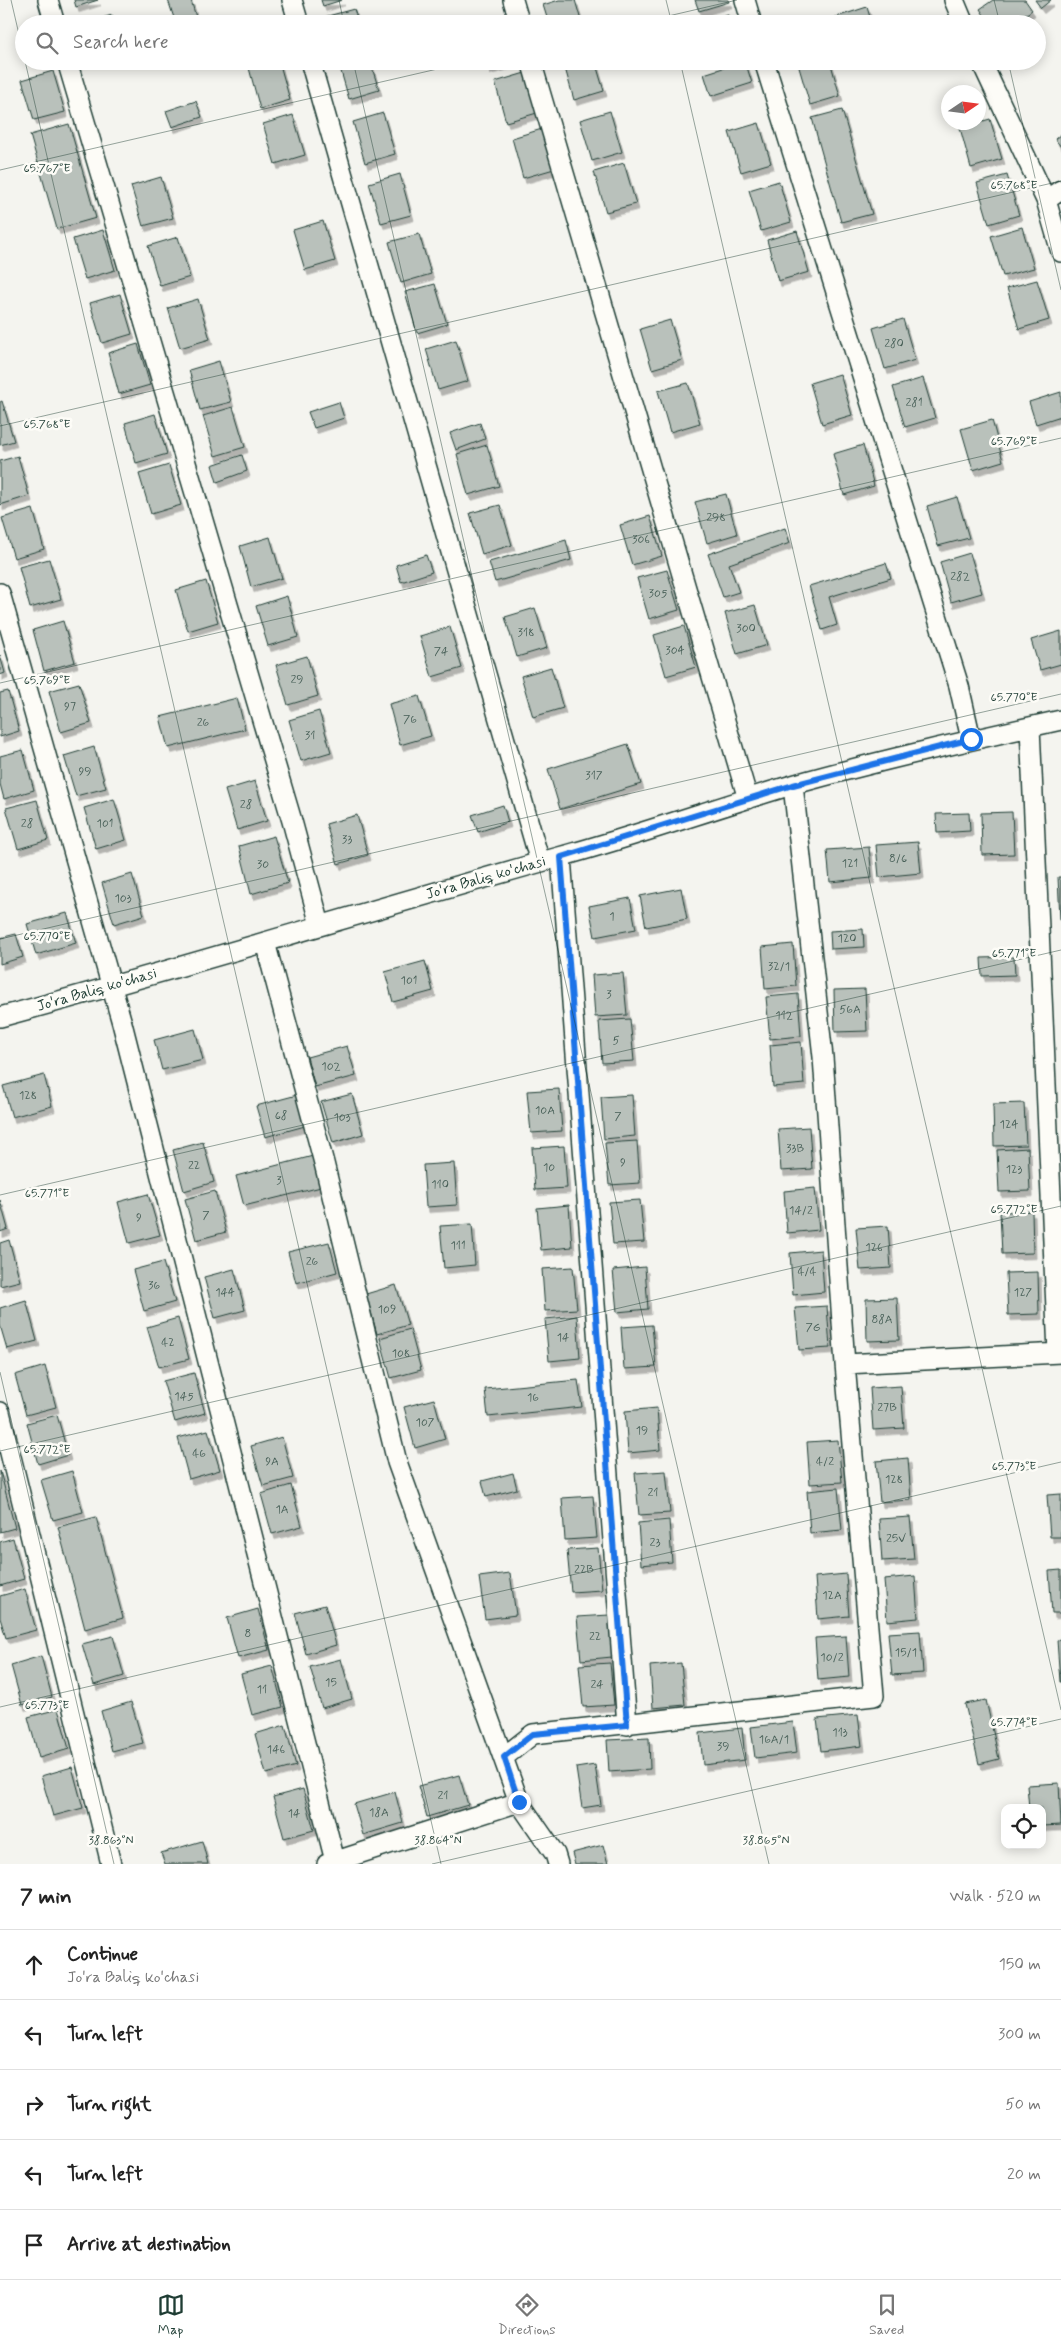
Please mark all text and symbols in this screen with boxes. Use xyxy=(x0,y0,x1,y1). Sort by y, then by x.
search box xyxy=(15,15,1046,70)
icon: search xyxy=(33,29,61,57)
text: Search here xyxy=(73,30,169,55)
north arrow xyxy=(941,85,986,130)
text: 65.767°E xyxy=(23,161,71,177)
text: 65.768°E xyxy=(991,178,1037,194)
house number: 280 xyxy=(884,336,904,352)
house number: 281 xyxy=(905,395,923,411)
text: 65.768°E xyxy=(24,417,70,433)
text: 65.769°E xyxy=(991,434,1037,450)
house number: 298 xyxy=(706,510,726,526)
house number: 306 xyxy=(632,532,650,548)
house number: 282 xyxy=(950,569,970,585)
house number: 305 xyxy=(649,586,668,602)
house number: 300 xyxy=(736,621,756,637)
house number: 318 xyxy=(517,625,535,641)
house number: 304 xyxy=(665,643,685,659)
house number: 74 xyxy=(434,644,448,660)
house number: 29 xyxy=(290,672,304,688)
text: 65.769°E xyxy=(24,673,70,689)
text: 65.770°E xyxy=(991,690,1037,706)
house number: 97 xyxy=(64,699,76,715)
house number: 76 xyxy=(403,712,417,728)
house number: 26 xyxy=(197,715,210,731)
house number: 31 xyxy=(305,728,315,744)
route start xyxy=(960,728,983,751)
house number: 99 xyxy=(78,764,92,780)
house number: 317 xyxy=(585,768,603,784)
house number: 28 xyxy=(240,797,252,813)
house number: 28 xyxy=(21,816,33,832)
house number: 101 xyxy=(97,816,113,832)
house number: 33 xyxy=(342,832,352,848)
street label: Jo'ra Baliq ko'chasi xyxy=(424,851,548,905)
house number: 8/6 xyxy=(889,851,907,867)
house number: 121 xyxy=(842,856,858,872)
house number: 30 xyxy=(257,857,269,873)
house number: 103 xyxy=(114,891,132,907)
house number: 1 xyxy=(609,909,615,925)
text: 65.770°E xyxy=(24,929,70,945)
house number: 120 xyxy=(838,931,856,947)
text: 65.771°E xyxy=(992,946,1036,962)
house number: 32/1 xyxy=(768,959,790,975)
street label: Jo'ra Baliq ko'chasi xyxy=(35,963,159,1017)
house number: 101 xyxy=(401,973,417,989)
house number: 3 xyxy=(606,987,612,1003)
house number: 56A xyxy=(839,1002,861,1018)
house number: 112 xyxy=(775,1008,793,1024)
house number: 5 xyxy=(612,1033,620,1049)
house number: 102 xyxy=(321,1059,341,1075)
house number: 128 xyxy=(19,1088,37,1104)
house number: 10A xyxy=(535,1103,555,1119)
house number: 68 xyxy=(275,1108,287,1124)
house number: 7 xyxy=(614,1109,622,1125)
house number: 103 xyxy=(333,1110,351,1126)
house number: 124 xyxy=(1000,1117,1018,1133)
house number: 33B xyxy=(786,1141,804,1157)
house number: 9 xyxy=(620,1155,626,1171)
house number: 22 xyxy=(188,1158,200,1174)
house number: 10 xyxy=(543,1160,555,1176)
house number: 123 xyxy=(1006,1162,1022,1178)
house number: 3 xyxy=(276,1173,282,1189)
house number: 110 xyxy=(431,1177,449,1193)
text: 65.771°E xyxy=(25,1186,69,1202)
text: 65.772°E xyxy=(991,1202,1037,1218)
house number: 14/2 xyxy=(789,1203,813,1219)
house number: 7 xyxy=(202,1208,210,1224)
house number: 9 xyxy=(136,1210,142,1226)
house number: 111 xyxy=(450,1238,466,1254)
house number: 126 xyxy=(865,1240,883,1256)
house number: 26 xyxy=(306,1254,319,1270)
house number: 4/4 xyxy=(797,1264,817,1280)
house number: 36 xyxy=(148,1278,160,1294)
house number: 144 xyxy=(215,1285,235,1301)
house number: 127 xyxy=(1014,1285,1032,1301)
house number: 109 xyxy=(378,1302,396,1318)
house number: 88A xyxy=(871,1312,893,1328)
house number: 7G xyxy=(805,1320,821,1336)
house number: 14 xyxy=(557,1330,569,1346)
house number: 42 xyxy=(161,1335,175,1351)
house number: 108 xyxy=(392,1346,410,1362)
house number: 145 xyxy=(174,1389,194,1405)
house number: 16 xyxy=(527,1390,539,1406)
house number: 27B xyxy=(877,1400,897,1416)
house number: 107 xyxy=(416,1415,435,1431)
house number: 19 xyxy=(636,1423,648,1439)
text: 65.772°E xyxy=(24,1442,70,1458)
house number: 46 xyxy=(192,1446,206,1462)
house number: 9A xyxy=(265,1454,279,1470)
house number: 4/2 xyxy=(816,1454,834,1470)
text: 65.773°E xyxy=(992,1459,1036,1475)
house number: 128 xyxy=(885,1472,903,1488)
house number: 21 xyxy=(647,1485,659,1501)
house number: 1A xyxy=(275,1502,289,1518)
house number: 25V xyxy=(886,1531,906,1547)
house number: 23 xyxy=(650,1535,660,1551)
house number: 22B xyxy=(574,1562,594,1578)
house number: 12A xyxy=(822,1588,842,1604)
house number: 8 xyxy=(245,1626,251,1642)
house number: 22 xyxy=(589,1629,601,1645)
house number: 15/1 xyxy=(895,1645,917,1661)
house number: 10/2 xyxy=(820,1650,844,1666)
house number: 15 xyxy=(325,1675,337,1691)
house number: 24 xyxy=(590,1677,604,1693)
house number: 11 xyxy=(257,1682,267,1698)
text: 65.773°E xyxy=(25,1698,69,1714)
text: 65.774°E xyxy=(991,1715,1037,1731)
house number: 113 xyxy=(832,1725,848,1741)
house number: 16A/1 xyxy=(759,1732,789,1748)
house number: 39 xyxy=(717,1739,729,1755)
house number: 146 xyxy=(267,1742,285,1758)
house number: 21 xyxy=(437,1788,449,1804)
route end xyxy=(508,1791,531,1814)
map controls xyxy=(1001,1804,1046,1849)
button: locate xyxy=(1001,1804,1046,1849)
house number: 18A xyxy=(369,1805,389,1821)
house number: 14 xyxy=(288,1806,300,1822)
text: 38.863°N xyxy=(88,1833,134,1849)
text: 38.864°N xyxy=(414,1833,462,1849)
text: 38.865°N xyxy=(743,1833,789,1849)
text: 7 min xyxy=(20,1883,72,1911)
text: Walk · 520 m xyxy=(949,1886,1041,1907)
text: Continue xyxy=(67,1942,138,1967)
icon: ahead xyxy=(20,1951,48,1979)
text: 150 m xyxy=(999,1954,1041,1975)
text: Jo'ra Baliq ko'chasi xyxy=(67,1967,199,1988)
icon: left xyxy=(20,2021,48,2049)
text: Turn left xyxy=(67,2022,143,2047)
text: 300 m xyxy=(998,2024,1041,2045)
icon: right xyxy=(20,2091,48,2119)
text: Turn right xyxy=(67,2092,151,2117)
text: 50 m xyxy=(1005,2094,1041,2115)
icon: left xyxy=(20,2161,48,2189)
text: Turn left xyxy=(67,2162,143,2187)
text: 20 m xyxy=(1007,2164,1041,2185)
icon: arrive xyxy=(20,2231,48,2259)
text: Arrive at destination xyxy=(67,2232,231,2257)
tab: Map xyxy=(157,2291,185,2339)
tab: Directions xyxy=(498,2291,556,2339)
tab: Saved xyxy=(869,2291,904,2339)

